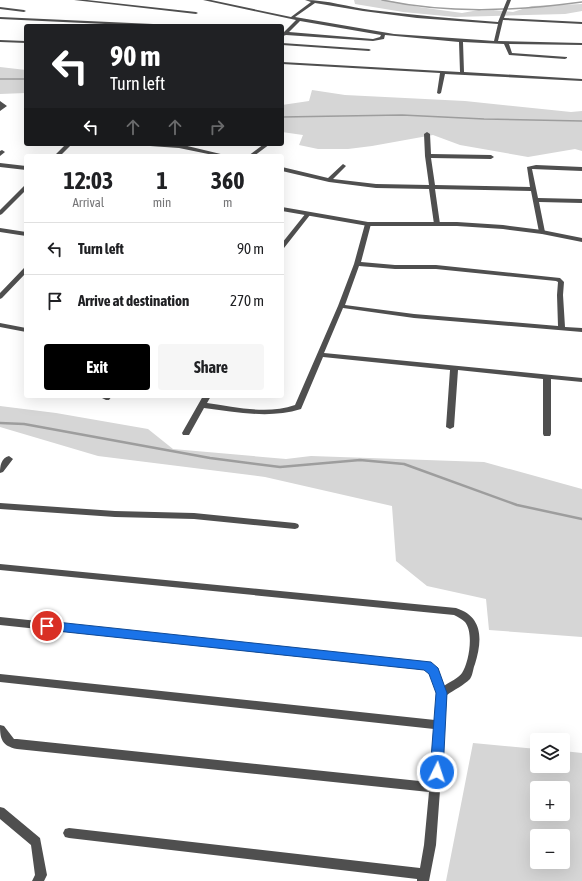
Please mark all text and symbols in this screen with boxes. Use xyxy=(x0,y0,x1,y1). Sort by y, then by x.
icon: left xyxy=(44,40,96,92)
text: 90 m xyxy=(110,40,160,72)
text: Turn left xyxy=(110,73,165,94)
icon: left xyxy=(80,116,102,138)
icon: ahead xyxy=(122,116,144,138)
icon: ahead xyxy=(164,116,186,138)
icon: right xyxy=(206,116,228,138)
text: 12:03 xyxy=(63,167,113,194)
text: 1 xyxy=(156,167,168,194)
text: 360 xyxy=(211,167,245,194)
text: Arrival xyxy=(72,195,104,210)
text: min xyxy=(153,195,171,210)
text: m xyxy=(223,195,232,210)
icon: left xyxy=(44,238,66,260)
text: Turn left xyxy=(78,240,124,257)
text: 90 m xyxy=(237,240,264,257)
icon: arrive xyxy=(44,290,66,312)
text: Arrive at destination xyxy=(78,292,189,309)
text: 270 m xyxy=(230,292,264,309)
button: Exit xyxy=(44,344,150,390)
button: Share xyxy=(158,344,264,390)
pin xyxy=(30,609,64,643)
icon: arrive xyxy=(36,615,58,637)
map controls xyxy=(530,733,570,869)
button: layers xyxy=(530,733,570,773)
position arrow xyxy=(416,751,458,793)
button: + xyxy=(530,781,570,821)
button: − xyxy=(530,829,570,869)

